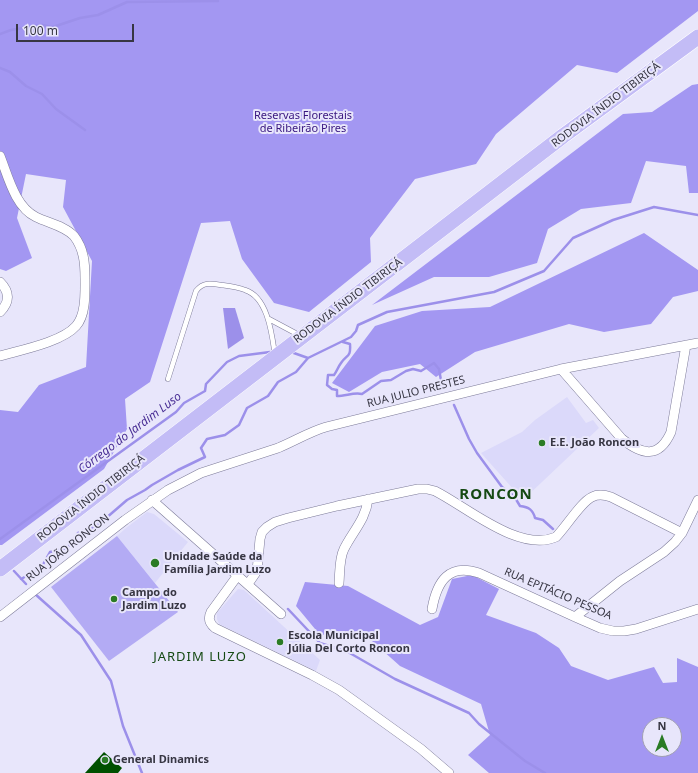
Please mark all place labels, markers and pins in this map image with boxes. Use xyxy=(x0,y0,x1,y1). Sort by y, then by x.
place label: E.E. João Roncon xyxy=(550,436,639,450)
marker: E.E. João Roncon xyxy=(537,438,547,448)
place label: Unidade Saúde da Família Jardim Luzo xyxy=(164,550,271,576)
marker: Unidade Saúde da Família Jardim Luzo xyxy=(149,557,161,569)
place label: Campo do Jardim Luzo xyxy=(122,586,186,612)
marker: Campo do Jardim Luzo xyxy=(109,594,119,604)
place label: Escola Municipal Júlia Del Corto Roncon xyxy=(288,629,410,655)
marker: Escola Municipal Júlia Del Corto Roncon xyxy=(275,637,285,647)
place label: General Dinamics xyxy=(113,753,209,767)
marker: General Dinamics xyxy=(100,755,110,765)

